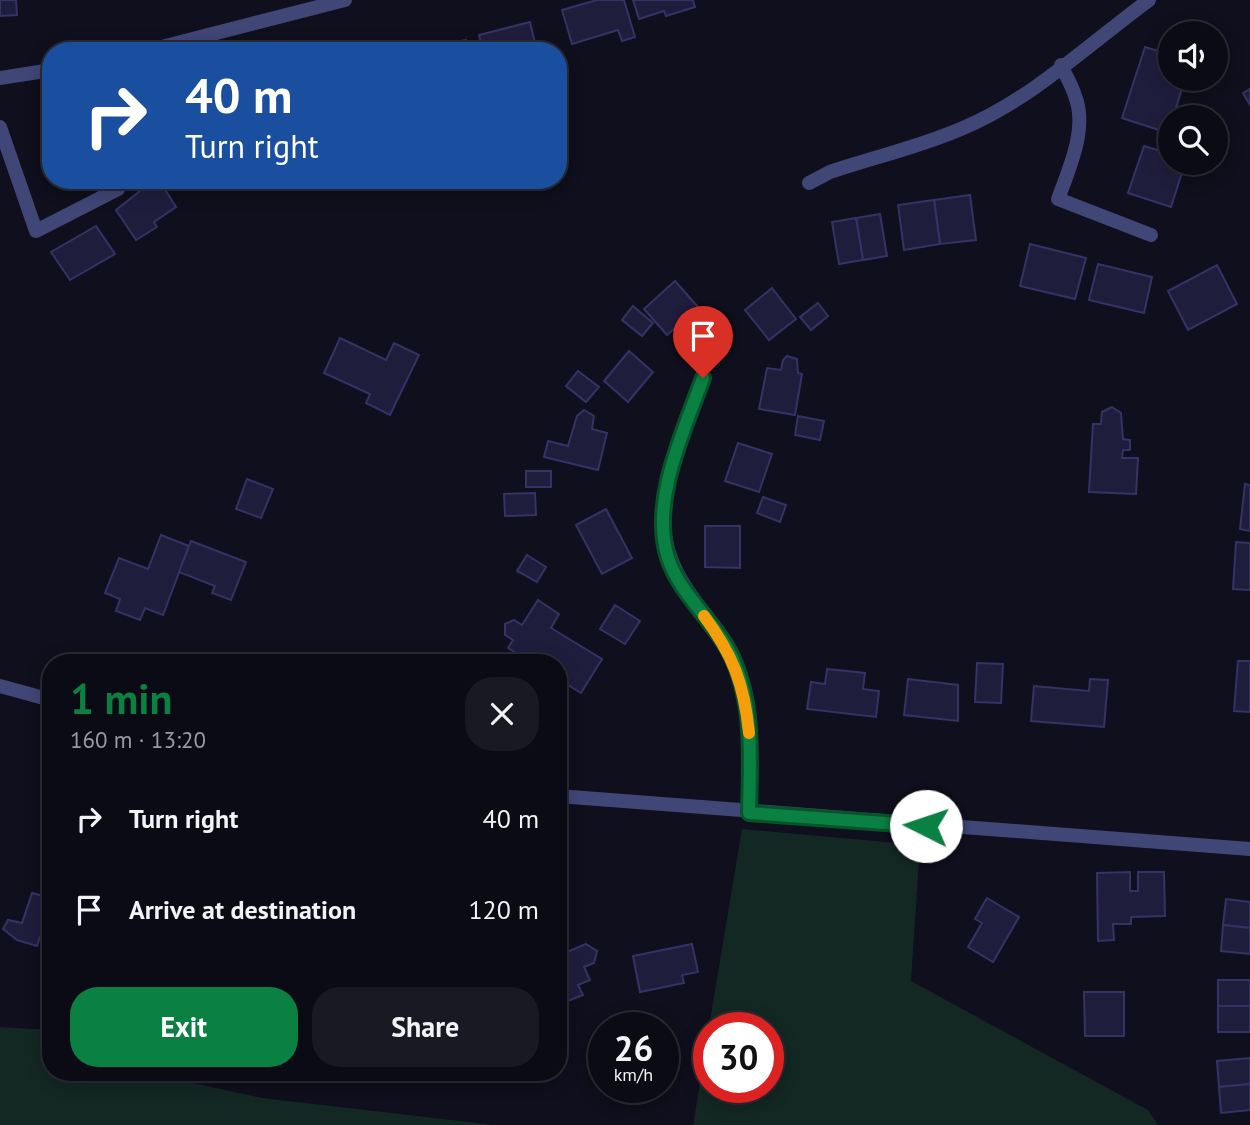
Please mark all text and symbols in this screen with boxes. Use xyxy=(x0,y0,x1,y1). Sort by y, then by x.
map controls xyxy=(1158,21,1228,175)
button: sound xyxy=(1158,21,1228,91)
text: 40 m xyxy=(185,63,292,127)
icon: right xyxy=(70,70,161,161)
button: search xyxy=(1158,105,1228,175)
text: Turn right xyxy=(185,125,319,167)
pin xyxy=(673,306,733,378)
icon: arrive xyxy=(684,317,722,355)
text: 1 min xyxy=(70,671,172,726)
button: close xyxy=(465,677,539,751)
text: 160 m · 13:20 xyxy=(70,725,206,754)
position arrow xyxy=(889,789,963,863)
icon: right xyxy=(70,800,108,838)
text: Turn right xyxy=(129,802,238,835)
text: 40 m xyxy=(483,802,539,835)
icon: arrive xyxy=(70,891,108,929)
text: Arrive at destination xyxy=(129,893,356,926)
text: 120 m xyxy=(468,893,539,926)
button: Exit xyxy=(70,987,298,1067)
button: Share xyxy=(312,987,539,1067)
speed limit sign: 30 xyxy=(693,1012,784,1103)
text: 26 xyxy=(614,1025,653,1071)
text: km/h xyxy=(614,1063,653,1086)

